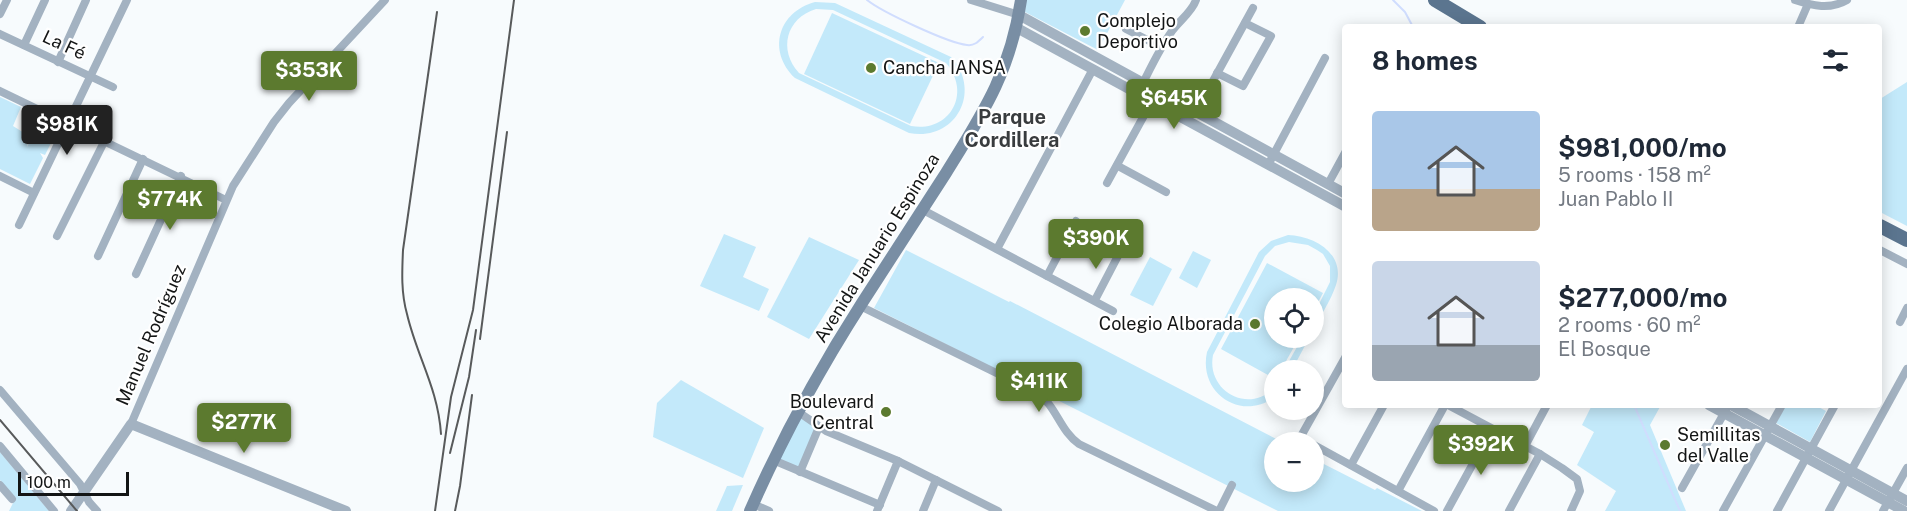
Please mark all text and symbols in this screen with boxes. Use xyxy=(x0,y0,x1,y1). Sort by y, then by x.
place label: Complejo Deportivo xyxy=(1097,10,1178,52)
marker: Complejo Deportivo xyxy=(1078,24,1092,38)
street label: La Fé xyxy=(39,26,89,64)
icon: filters xyxy=(1819,44,1852,77)
text: 8 homes xyxy=(1372,45,1478,76)
pin: $353K xyxy=(267,51,351,102)
place label: Cancha IANSA xyxy=(883,57,1006,78)
text: $353K xyxy=(275,58,343,82)
marker: Cancha IANSA xyxy=(864,61,878,75)
pin: $645K xyxy=(1132,79,1216,130)
text: $645K xyxy=(1140,86,1208,110)
pin: $981K xyxy=(25,105,109,156)
district label: Parque Cordillera xyxy=(965,105,1059,152)
text: $981K xyxy=(35,112,99,136)
text: $981,000/mo xyxy=(1558,132,1727,163)
icon: home xyxy=(1420,135,1492,207)
street label: Avenida Januario Espinoza xyxy=(810,149,943,346)
text: 5 rooms · 158 m² xyxy=(1558,163,1711,187)
pin: $774K xyxy=(128,180,212,231)
text: $774K xyxy=(137,187,203,211)
text: Juan Pablo II xyxy=(1558,187,1673,211)
pin: $390K xyxy=(1054,219,1138,270)
text: $390K xyxy=(1062,226,1130,250)
street label: Manuel Rodríguez xyxy=(111,261,190,408)
text: $277,000/mo xyxy=(1558,282,1727,313)
icon: home xyxy=(1420,285,1492,357)
map controls xyxy=(1264,288,1324,492)
button: locate xyxy=(1264,288,1324,348)
place label: Colegio Alborada xyxy=(1099,313,1243,334)
text: 2 rooms · 60 m² xyxy=(1558,313,1701,337)
marker: Colegio Alborada xyxy=(1248,317,1262,331)
text: El Bosque xyxy=(1558,337,1651,361)
button: + xyxy=(1264,360,1324,420)
pin: $411K xyxy=(997,362,1081,413)
text: $411K xyxy=(1010,369,1068,393)
place label: Boulevard Central xyxy=(790,391,874,433)
pin: $277K xyxy=(202,403,286,454)
marker: Boulevard Central xyxy=(879,405,893,419)
text: $277K xyxy=(211,410,277,434)
place label: Semillitas del Valle xyxy=(1677,424,1760,466)
pin: $392K xyxy=(1439,425,1523,476)
button: − xyxy=(1264,432,1324,492)
text: $392K xyxy=(1447,432,1515,456)
marker: Semillitas del Valle xyxy=(1658,438,1672,452)
scale bar xyxy=(18,469,129,496)
text: 100 m xyxy=(27,473,71,492)

